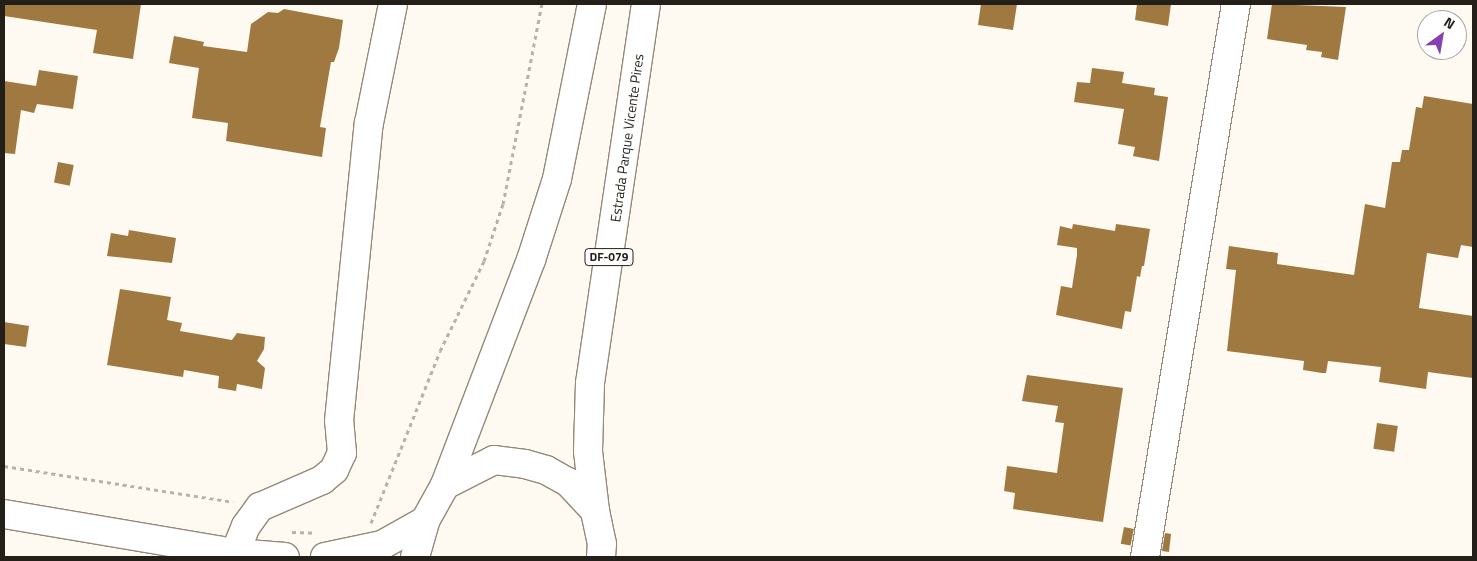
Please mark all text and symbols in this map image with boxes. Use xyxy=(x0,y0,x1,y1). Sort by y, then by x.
north arrow xyxy=(1417,10,1467,60)
text: N xyxy=(1440,11,1459,34)
street label: Estrada Parque Vicente Pires xyxy=(607,53,647,223)
road number: DF-079 xyxy=(584,248,634,266)

